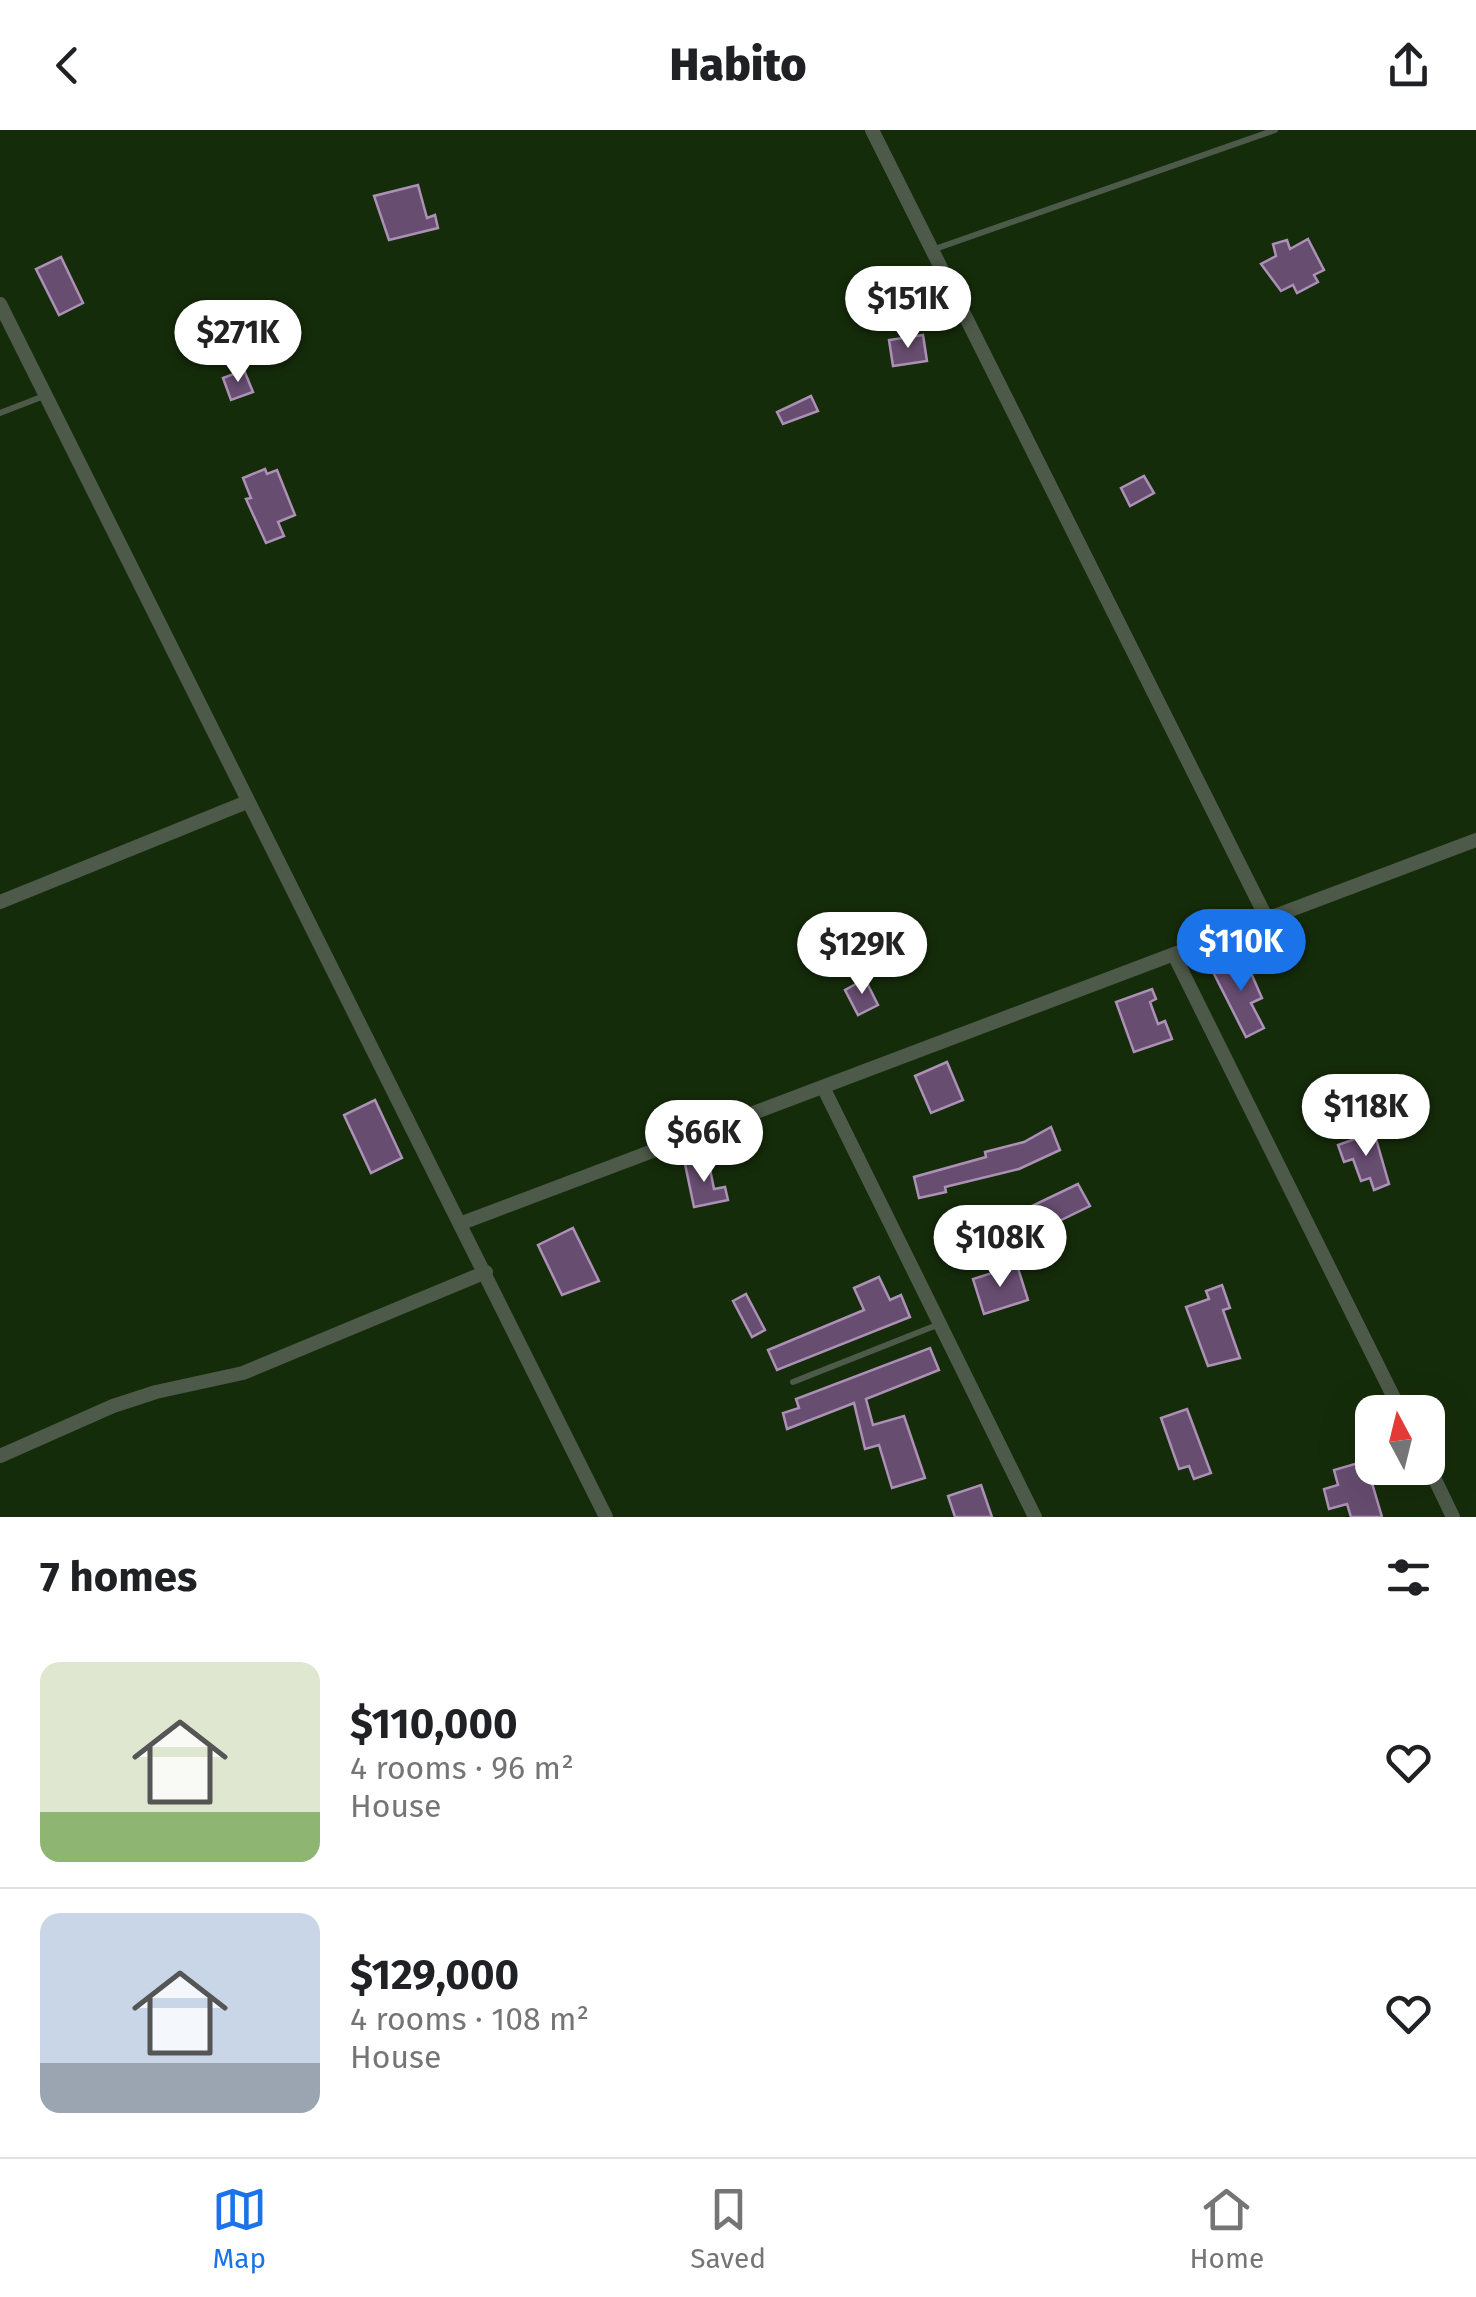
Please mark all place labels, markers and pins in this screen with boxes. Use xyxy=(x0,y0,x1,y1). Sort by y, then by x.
pin: $151K xyxy=(838,266,978,351)
pin: $271K xyxy=(168,300,308,385)
pin: $110K xyxy=(1171,909,1311,994)
pin: $129K xyxy=(792,912,932,997)
pin: $118K xyxy=(1296,1074,1436,1159)
pin: $66K xyxy=(645,1100,763,1185)
pin: $108K xyxy=(930,1205,1070,1290)

